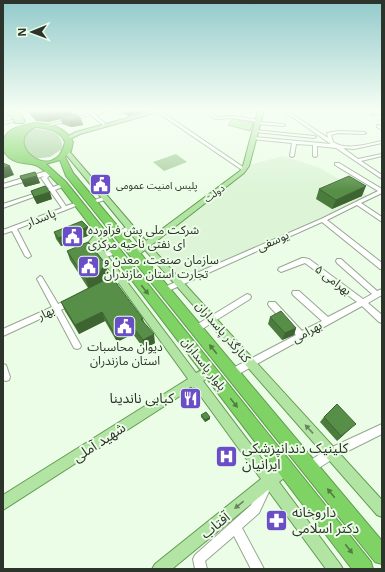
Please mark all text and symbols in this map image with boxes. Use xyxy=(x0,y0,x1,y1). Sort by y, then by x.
north arrow xyxy=(12,12,52,52)
text: N xyxy=(14,28,29,37)
public building icon: پلیس امنیت عمومی xyxy=(87,172,113,198)
place label: پلیس امنیت عمومی xyxy=(116,178,197,192)
street label: دولت xyxy=(201,180,227,205)
street label: پاسدار xyxy=(23,204,58,231)
place label: شرکت ملی پش فرآورده ای نفتی ناحیه مرکزی xyxy=(88,221,199,252)
public building icon: شرکت ملی پش فرآورده ای نفتی ناحیه مرکزی xyxy=(60,224,86,250)
street label: یوسفی xyxy=(254,226,292,255)
place label: سازمان صنعت، معدن و تجارت استان مازندران xyxy=(104,251,219,282)
public building icon: سازمان صنعت، معدن و تجارت استان مازندران xyxy=(76,254,102,280)
street label: بهرامی ۵ xyxy=(312,260,355,299)
one-way arrow xyxy=(141,284,149,295)
street label: کنارگذر پاسداران xyxy=(192,297,255,367)
street label: بهار xyxy=(33,301,57,324)
public building icon: دیوان محاسبات استان مازندران xyxy=(112,313,138,339)
street label: بهرامی xyxy=(289,316,325,347)
street label: بلوار پاسداران xyxy=(178,333,231,394)
place label: دیوان محاسبات استان مازندران xyxy=(87,338,163,369)
one-way arrow xyxy=(208,344,217,354)
restaurant icon: کبابی ناندینا xyxy=(177,385,203,411)
place label: کبابی ناندینا xyxy=(110,388,174,407)
one-way arrow xyxy=(230,398,238,409)
street label: شهید آملی xyxy=(69,417,129,466)
one-way arrow xyxy=(305,424,314,434)
place label: کلینیک دندانپزشکی ایرانیان xyxy=(242,438,348,473)
hospital icon: کلینیک دندانپزشکی ایرانیان xyxy=(213,443,239,469)
one-way arrow xyxy=(326,487,335,498)
one-way arrow xyxy=(234,501,244,510)
place label: داروخانه دکتر اسلامی xyxy=(292,502,360,537)
street label: آفتاب xyxy=(196,506,234,542)
pharmacy icon: داروخانه دکتر اسلامی xyxy=(263,507,289,533)
one-way arrow xyxy=(345,544,353,555)

